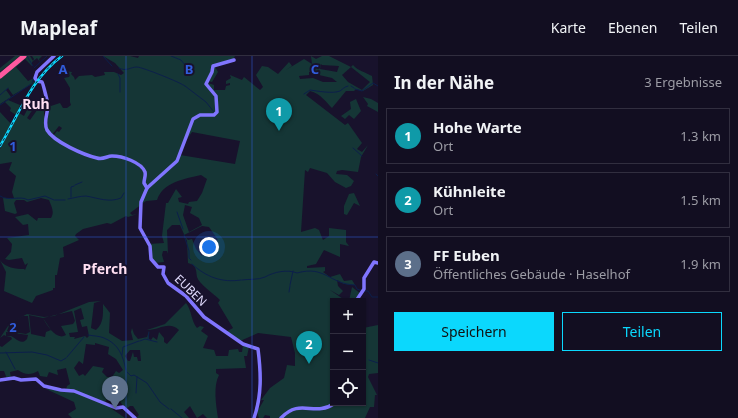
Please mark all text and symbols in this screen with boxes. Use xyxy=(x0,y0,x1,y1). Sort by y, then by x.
text: Mapleaf xyxy=(20,15,97,41)
text: Karte xyxy=(551,18,586,37)
text: Ebenen xyxy=(608,18,658,37)
text: Teilen xyxy=(680,18,718,37)
text: A xyxy=(59,60,68,78)
text: B xyxy=(185,60,193,78)
text: C xyxy=(311,60,319,78)
text: In der Nähe xyxy=(394,71,494,94)
text: 3 Ergebnisse xyxy=(644,73,722,91)
district label: Ruh xyxy=(22,94,50,113)
pin: 1 xyxy=(266,98,292,131)
text: Hohe Warte xyxy=(433,117,522,137)
text: 1 xyxy=(404,127,412,145)
text: 1.3 km xyxy=(680,127,721,145)
text: 1 xyxy=(9,137,17,155)
text: Ort xyxy=(433,137,453,155)
text: Kühnleite xyxy=(433,181,506,201)
text: 2 xyxy=(404,191,412,209)
text: 1.5 km xyxy=(680,191,721,209)
text: Ort xyxy=(433,201,453,219)
your location xyxy=(199,237,219,257)
text: FF Euben xyxy=(433,245,500,265)
text: 3 xyxy=(404,255,412,273)
text: 1.9 km xyxy=(680,255,721,273)
district label: Pferch xyxy=(83,259,127,278)
text: Öffentliches Gebäude · Haselhof xyxy=(433,265,630,283)
street label: EUBEN xyxy=(171,270,211,310)
map controls xyxy=(330,298,366,406)
button: + xyxy=(330,298,366,334)
button: Speichern xyxy=(394,312,554,351)
button: Teilen xyxy=(562,312,722,351)
text: 2 xyxy=(9,318,17,336)
pin: 2 xyxy=(296,331,322,364)
button: − xyxy=(330,334,366,370)
button: locate xyxy=(330,370,366,406)
pin: 3 xyxy=(102,376,128,409)

